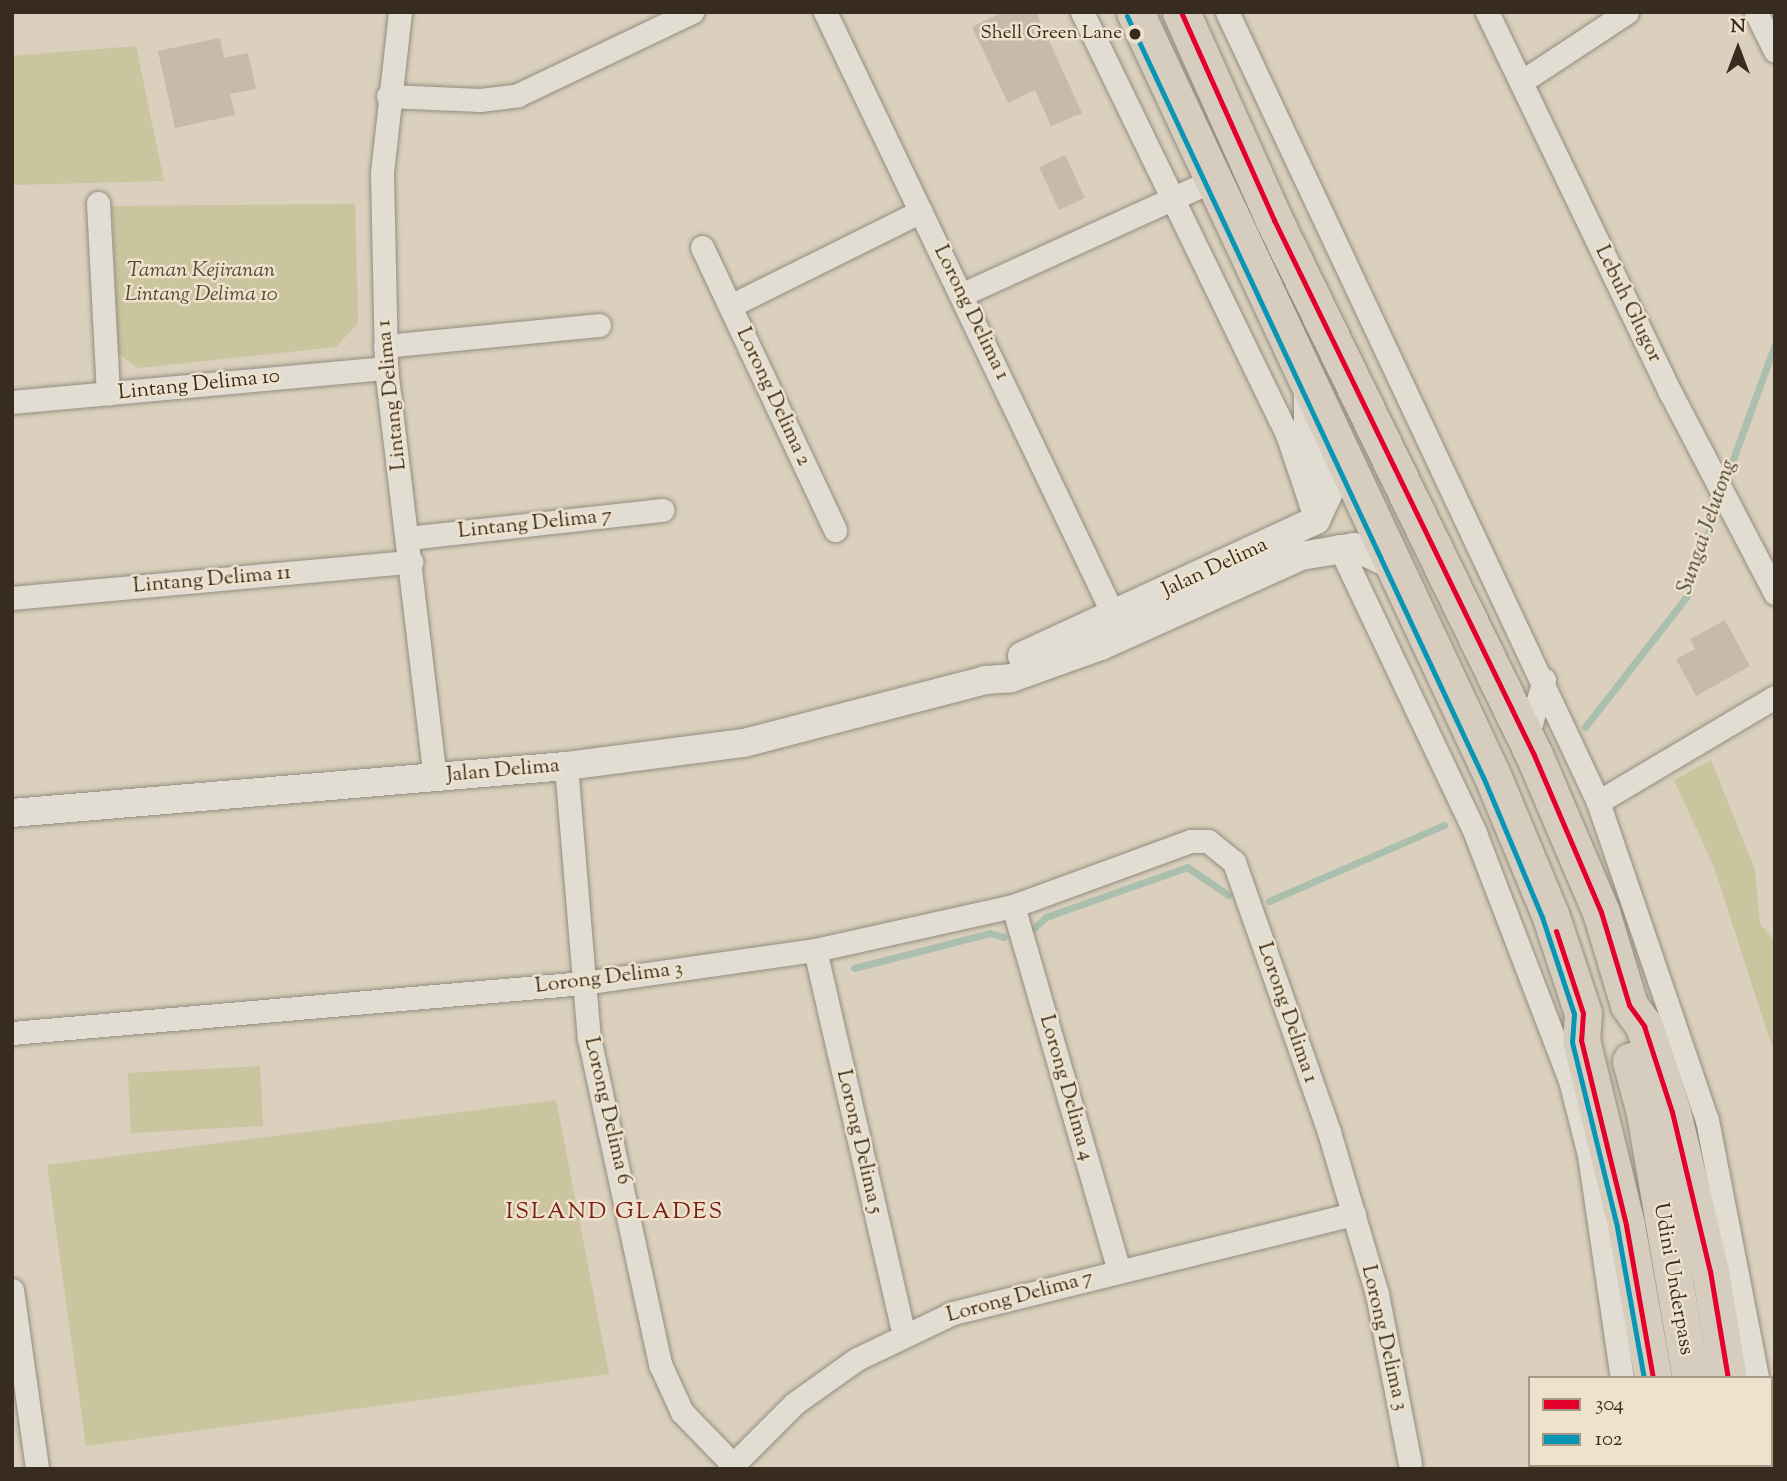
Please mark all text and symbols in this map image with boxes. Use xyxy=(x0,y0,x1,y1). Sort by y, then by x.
north arrow xyxy=(1703,14,1773,84)
text: N xyxy=(1730,14,1746,41)
place label: Shell Green Lane xyxy=(981,23,1122,45)
marker: Shell Green Lane xyxy=(1128,27,1142,41)
street label: Lorong Delima 1 xyxy=(927,241,1015,385)
street label: Lebuh Glugor xyxy=(1589,241,1667,367)
park label: Taman Kejiranan Lintang Delima 10 xyxy=(124,258,278,308)
street label: Lintang Delima 1 xyxy=(372,318,412,472)
street label: Lorong Delima 2 xyxy=(730,324,816,470)
street label: Lintang Delima 10 xyxy=(117,364,281,406)
water label: Sungai Jelutong xyxy=(1672,456,1744,598)
street label: Lintang Delima 7 xyxy=(457,503,613,545)
street label: Jalan Delima xyxy=(1158,533,1272,603)
street label: Lintang Delima 11 xyxy=(132,561,292,599)
street label: Jalan Delima xyxy=(445,754,561,788)
street label: Lorong Delima 1 xyxy=(1251,939,1323,1087)
street label: Lorong Delima 3 xyxy=(534,956,684,1000)
street label: Lorong Delima 4 xyxy=(1033,1012,1099,1164)
street label: Lorong Delima 6 xyxy=(578,1035,636,1187)
street label: Lorong Delima 5 xyxy=(830,1067,888,1217)
district label: ISLAND GLADES xyxy=(507,1199,723,1227)
street label: Udini Underpass xyxy=(1647,1201,1699,1357)
street label: Lorong Delima 3 xyxy=(1355,1263,1413,1413)
street label: Lorong Delima 7 xyxy=(944,1265,1096,1329)
legend xyxy=(1528,1376,1773,1467)
text: 304 xyxy=(1595,1390,1624,1420)
text: 102 xyxy=(1595,1425,1623,1455)

